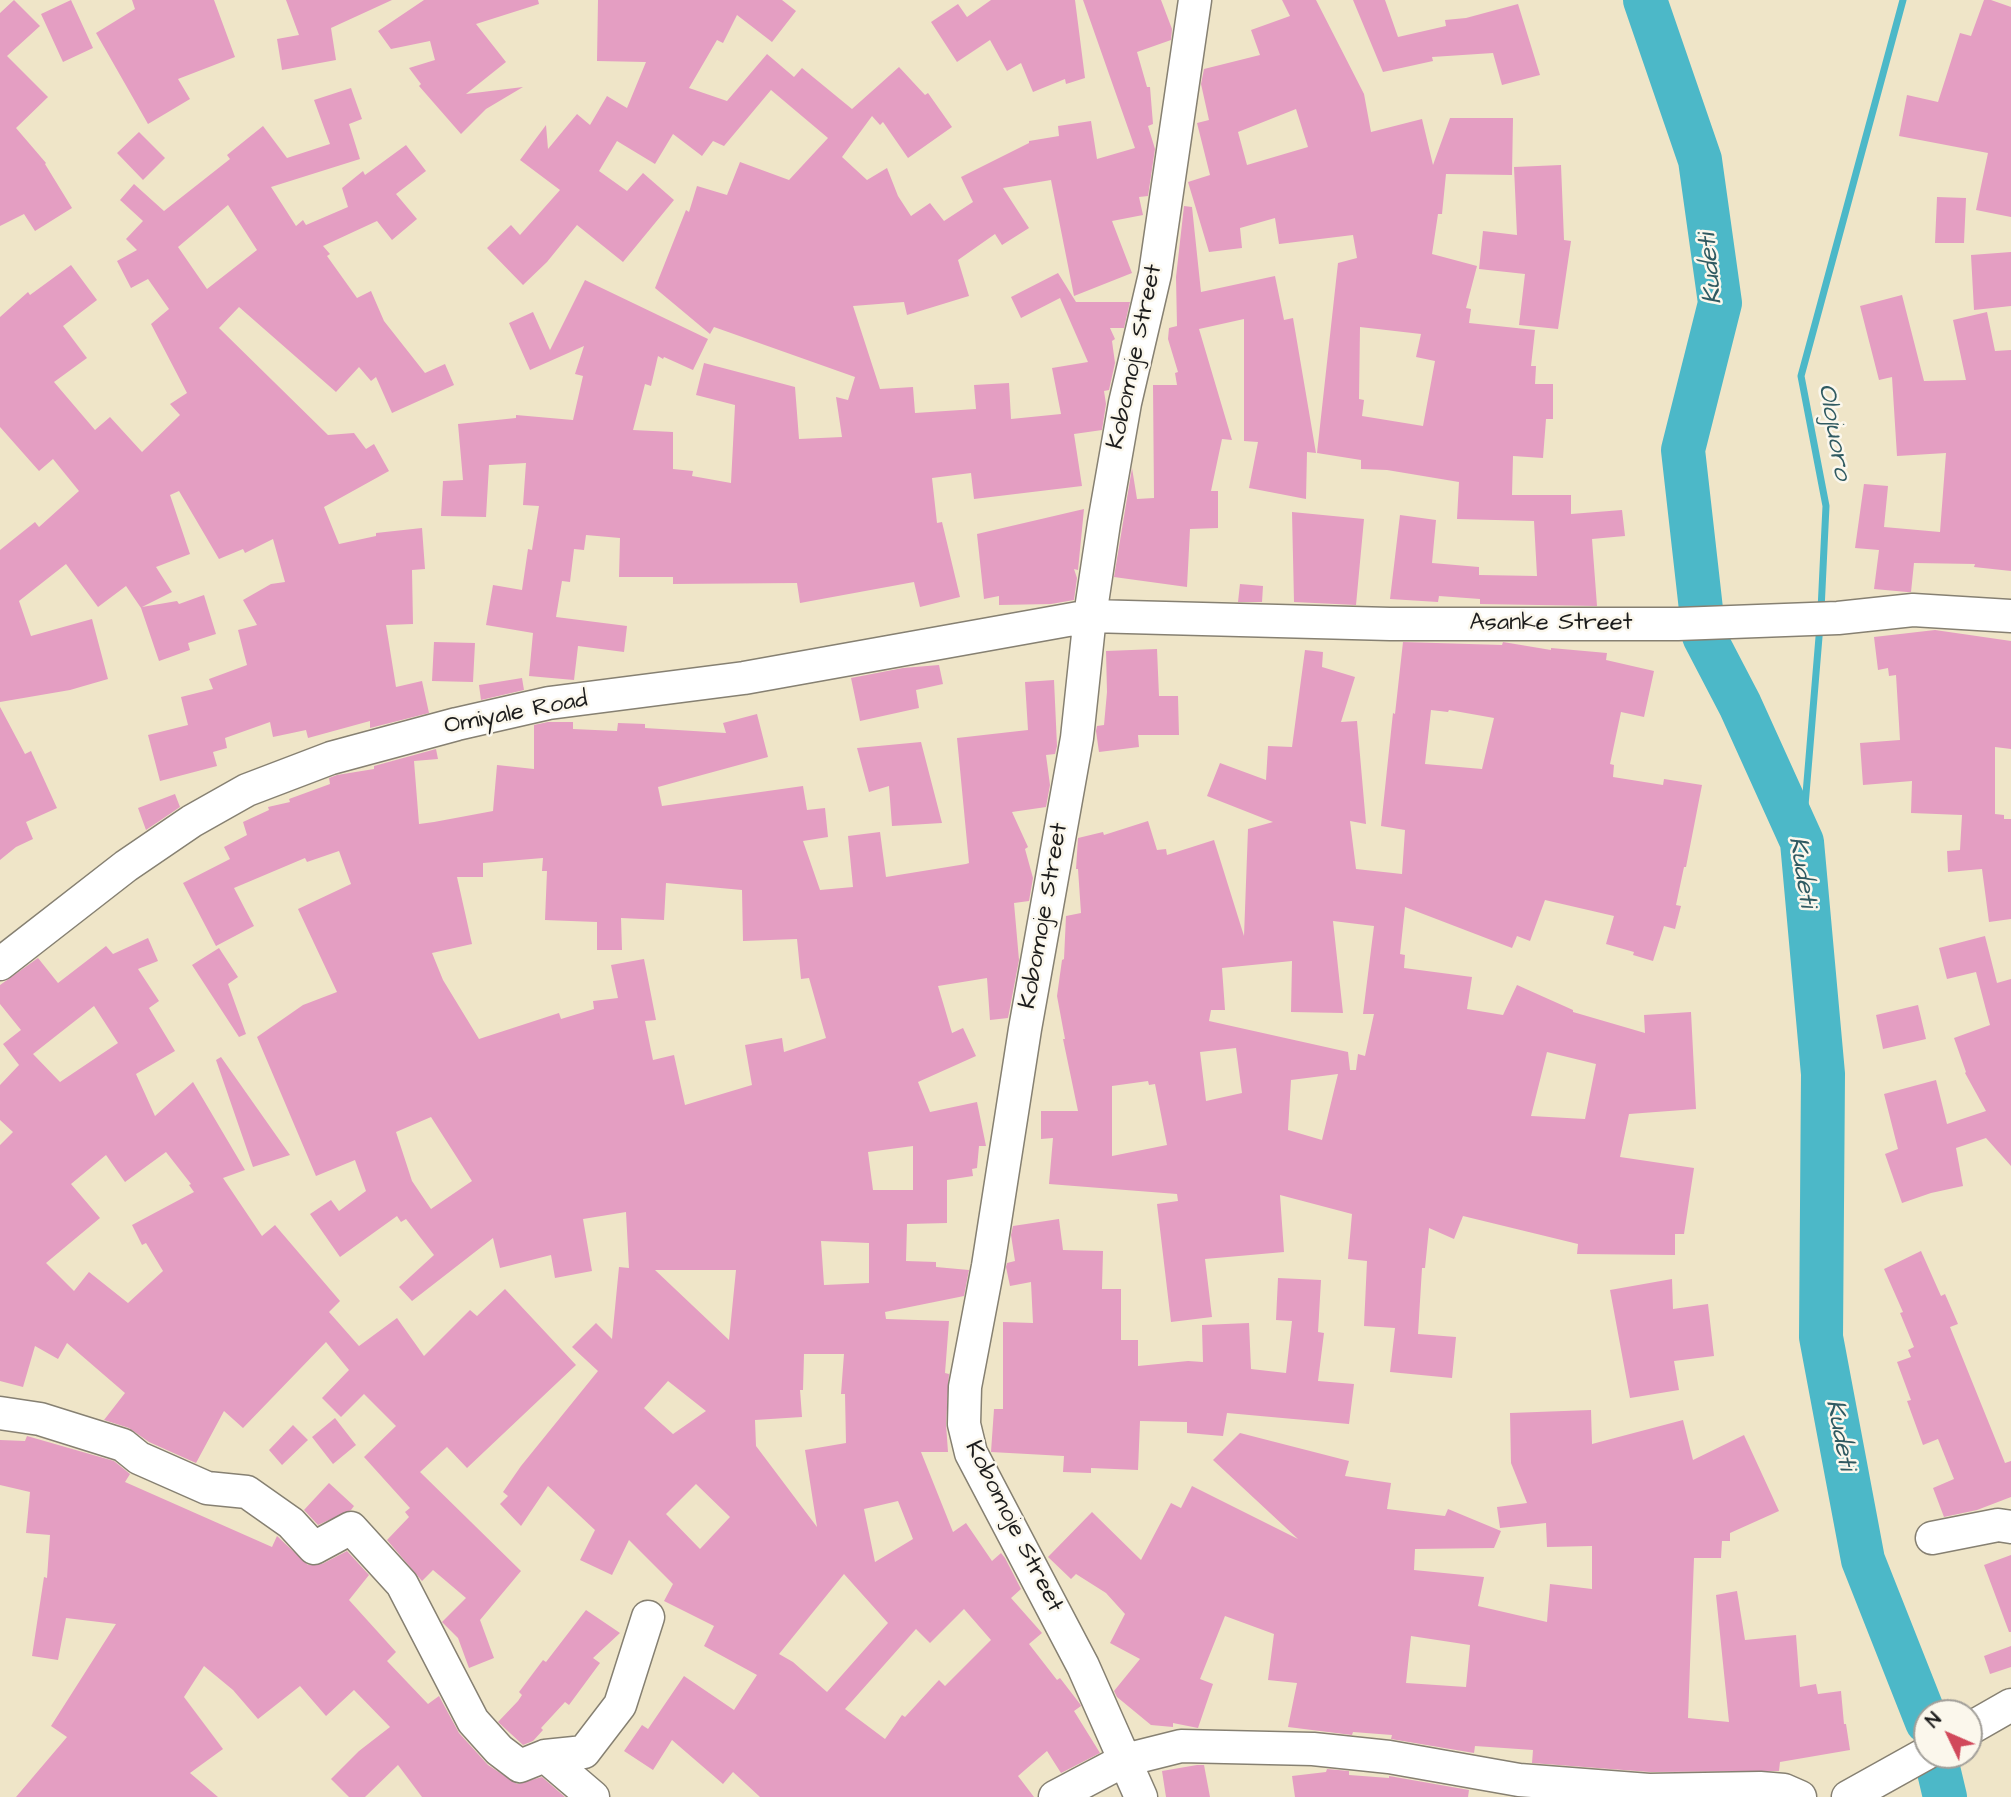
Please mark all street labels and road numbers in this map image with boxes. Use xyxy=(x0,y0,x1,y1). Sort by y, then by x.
street label: Kobomoje Street xyxy=(1102,262,1170,452)
street label: Asanke Street xyxy=(1469,610,1633,638)
street label: Omiyale Road xyxy=(442,686,590,742)
street label: Kobomoje Street xyxy=(1014,821,1076,1011)
street label: Kobomoje Street xyxy=(957,1437,1069,1617)

